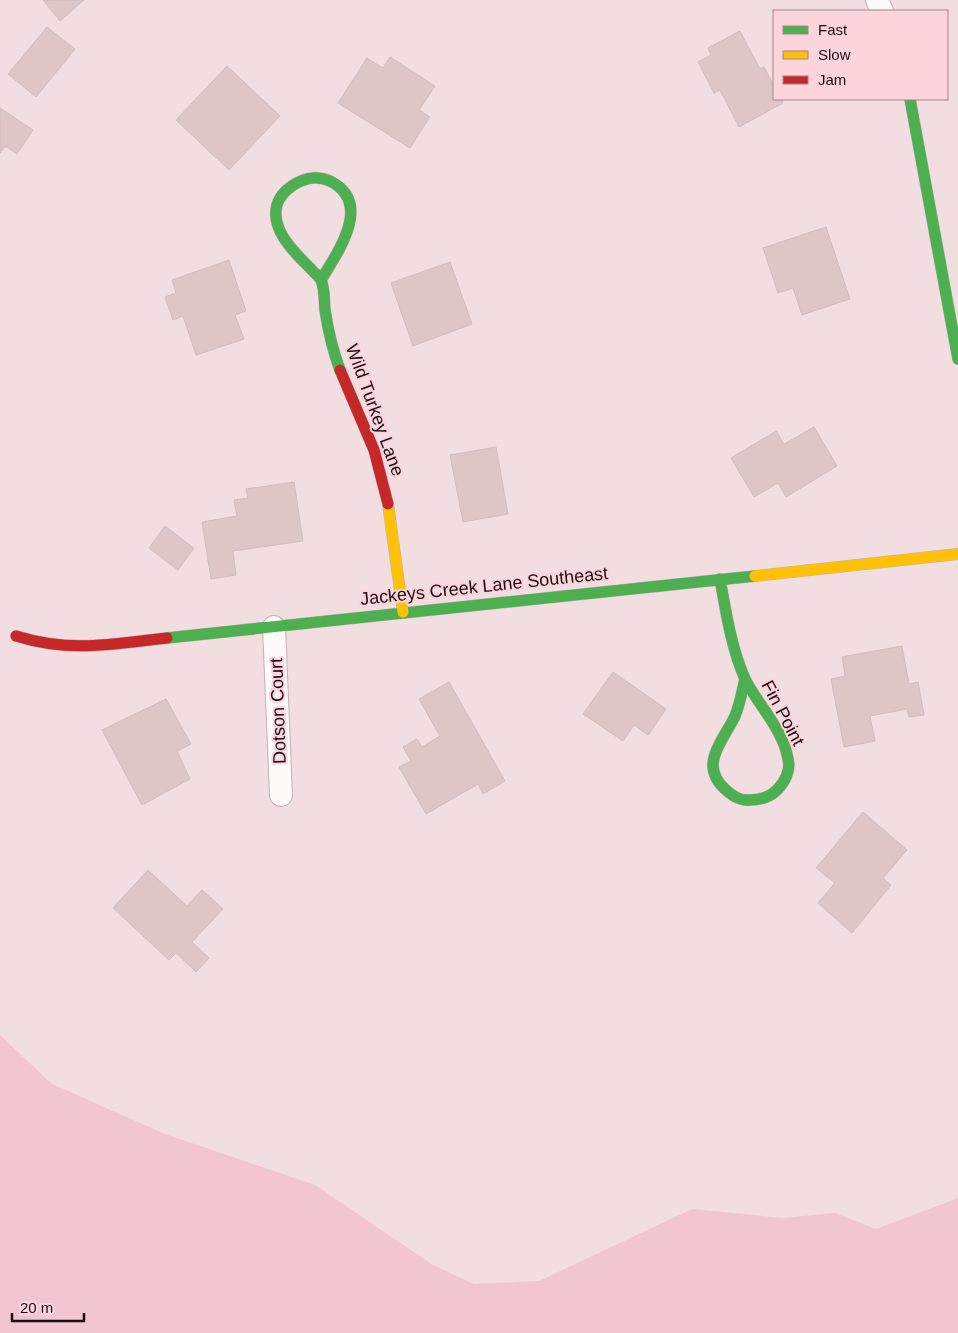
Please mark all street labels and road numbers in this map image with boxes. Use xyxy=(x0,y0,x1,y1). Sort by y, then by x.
street label: Wild Turkey Lane xyxy=(342,341,408,479)
street label: Jackeys Creek Lane Southeast xyxy=(359,563,609,609)
street label: Dotson Court xyxy=(266,658,290,764)
street label: Fin Point xyxy=(757,677,809,749)

